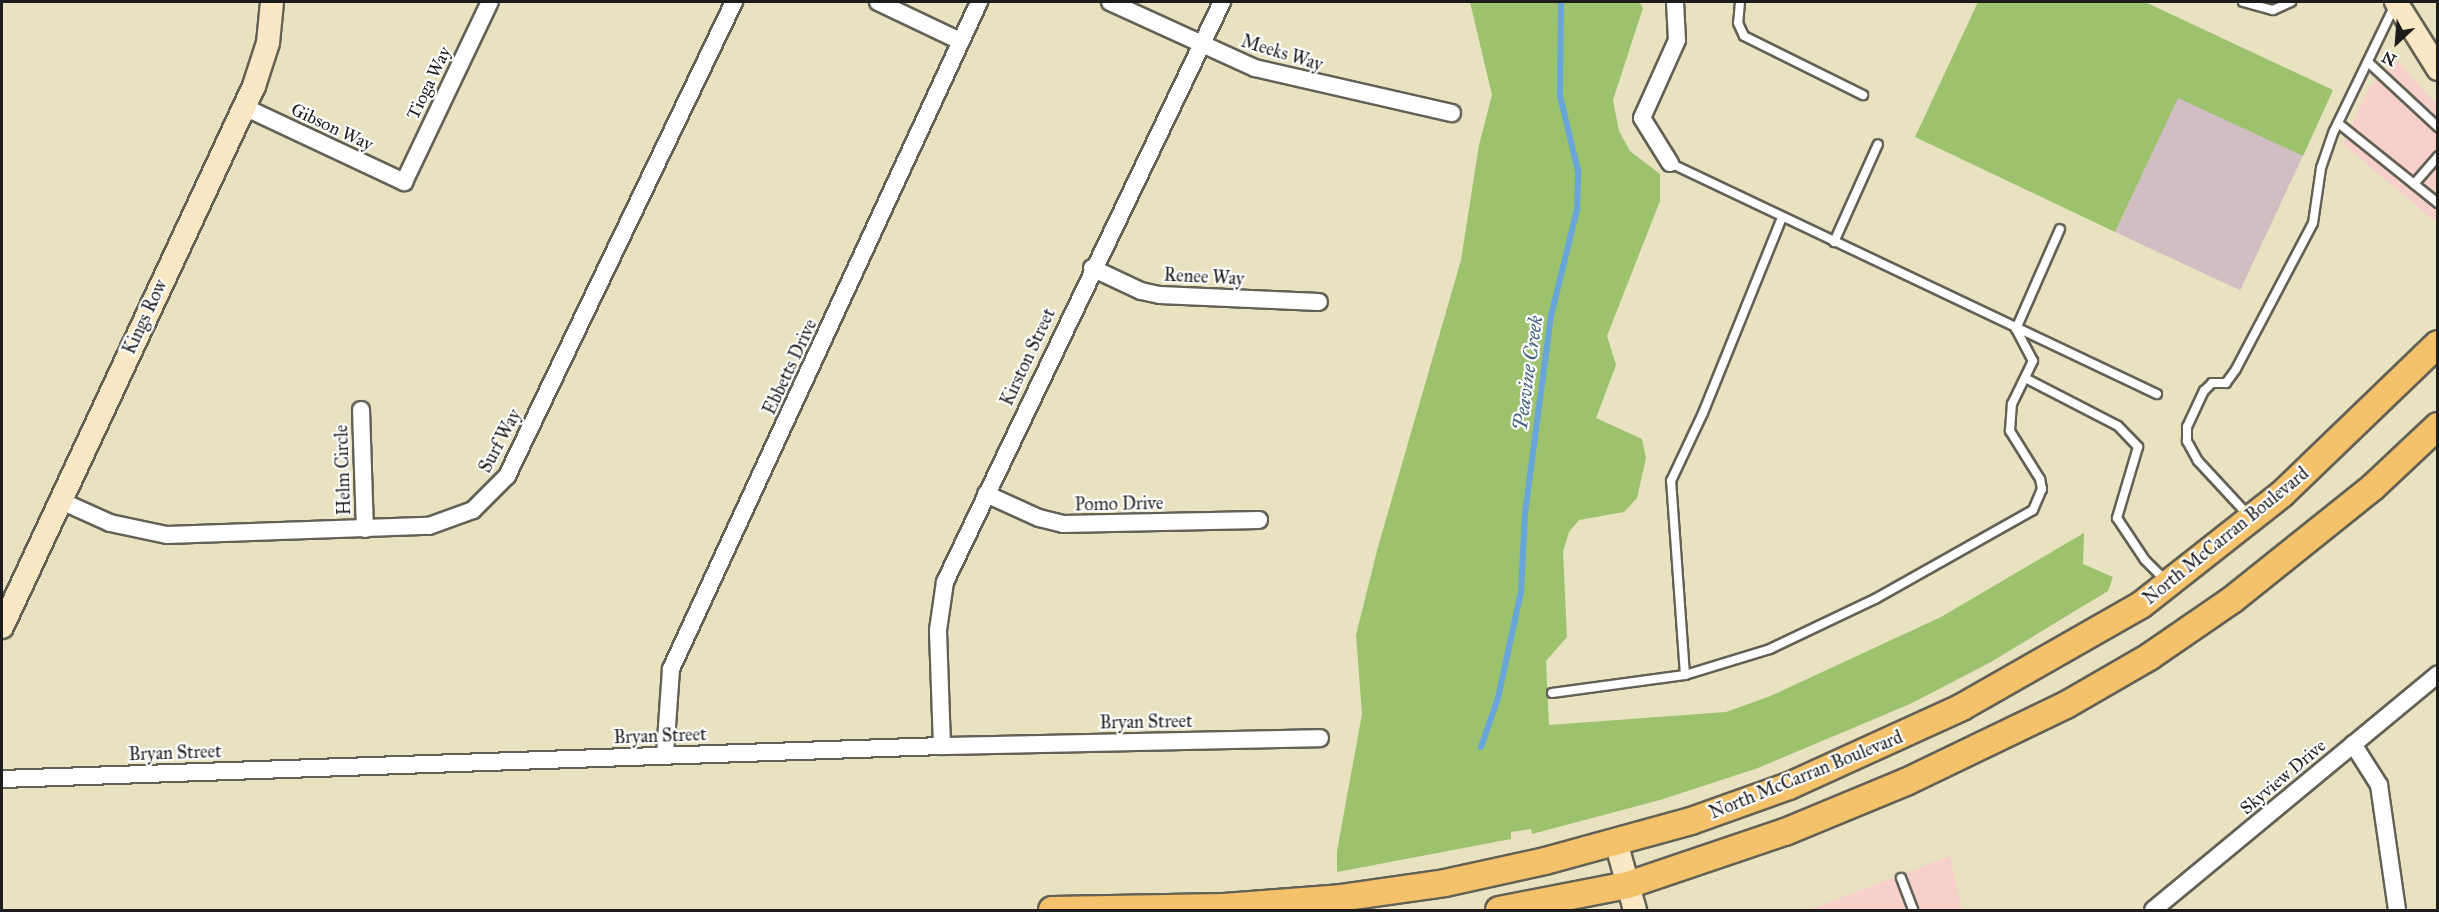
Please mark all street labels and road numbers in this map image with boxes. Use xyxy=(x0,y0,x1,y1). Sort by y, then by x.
street label: Meeks Way xyxy=(1239,30,1325,76)
street label: Tioga Way xyxy=(402,43,456,123)
street label: Gibson Way xyxy=(287,99,377,155)
street label: Renee Way xyxy=(1163,264,1245,290)
street label: Kings Row xyxy=(118,276,172,358)
street label: Kirston Street xyxy=(996,305,1060,409)
street label: Ebbetts Drive xyxy=(759,316,821,418)
street label: Surf Way xyxy=(474,406,526,476)
street label: Helm Circle xyxy=(331,424,355,516)
street label: North McCarran Boulevard xyxy=(2139,463,2313,609)
street label: Pomo Drive xyxy=(1074,492,1164,516)
street label: Bryan Street xyxy=(1099,710,1193,734)
street label: Bryan Street xyxy=(613,724,707,748)
street label: North McCarran Boulevard xyxy=(1706,726,1906,824)
street label: Skyview Drive xyxy=(2236,735,2330,819)
street label: Bryan Street xyxy=(128,741,222,765)

